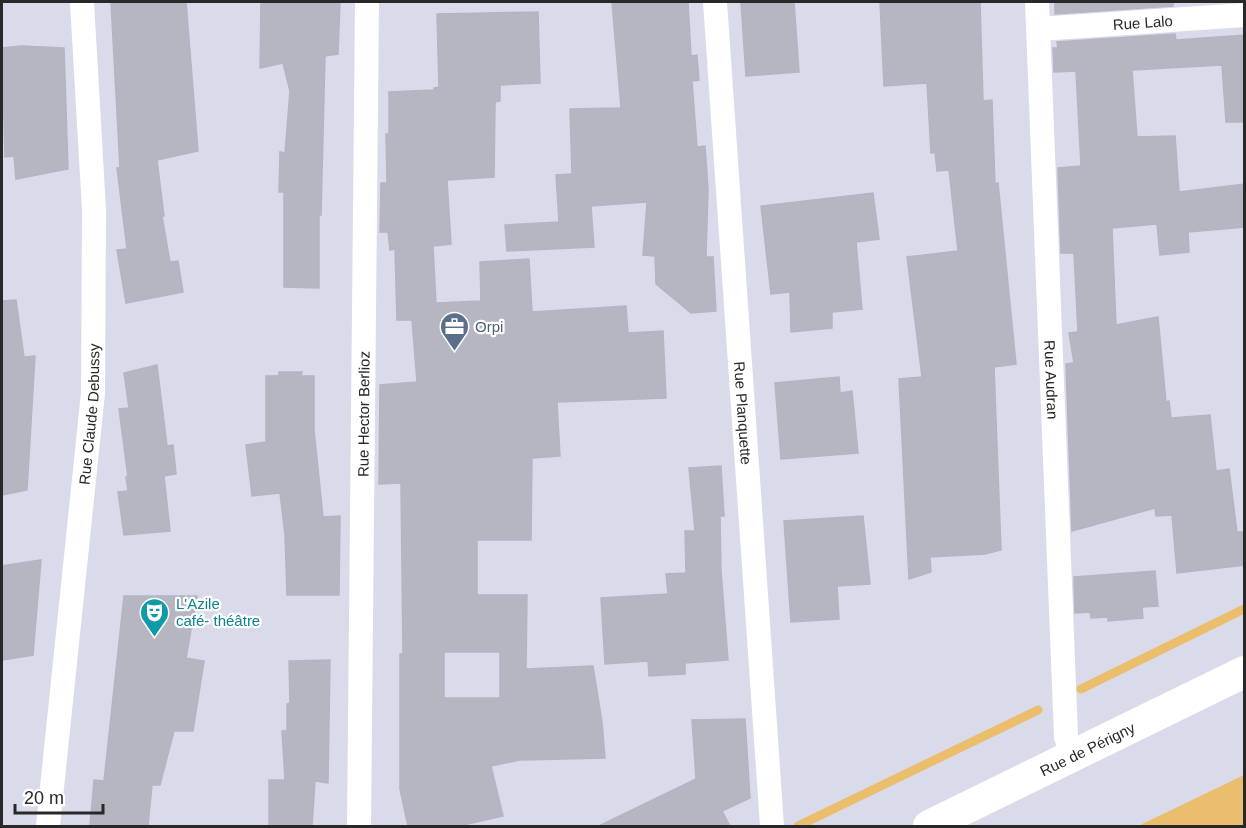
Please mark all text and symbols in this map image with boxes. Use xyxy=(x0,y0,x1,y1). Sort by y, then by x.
street label: Rue Lalo xyxy=(1112,11,1173,32)
office icon: Orpi xyxy=(438,310,470,352)
place label: Orpi xyxy=(475,318,503,335)
street label: Rue Audran xyxy=(1042,340,1062,420)
street label: Rue Claude Debussy xyxy=(75,343,102,486)
street label: Rue Hector Berlioz xyxy=(354,351,372,477)
street label: Rue Planquette xyxy=(731,361,755,465)
place label: L'Azile café- théâtre xyxy=(176,595,260,629)
theatre icon: L'Azile café- théâtre xyxy=(139,596,171,638)
street label: Rue de Périgny xyxy=(1037,718,1138,779)
scale bar xyxy=(15,777,104,815)
text: 20 m xyxy=(24,788,64,808)

